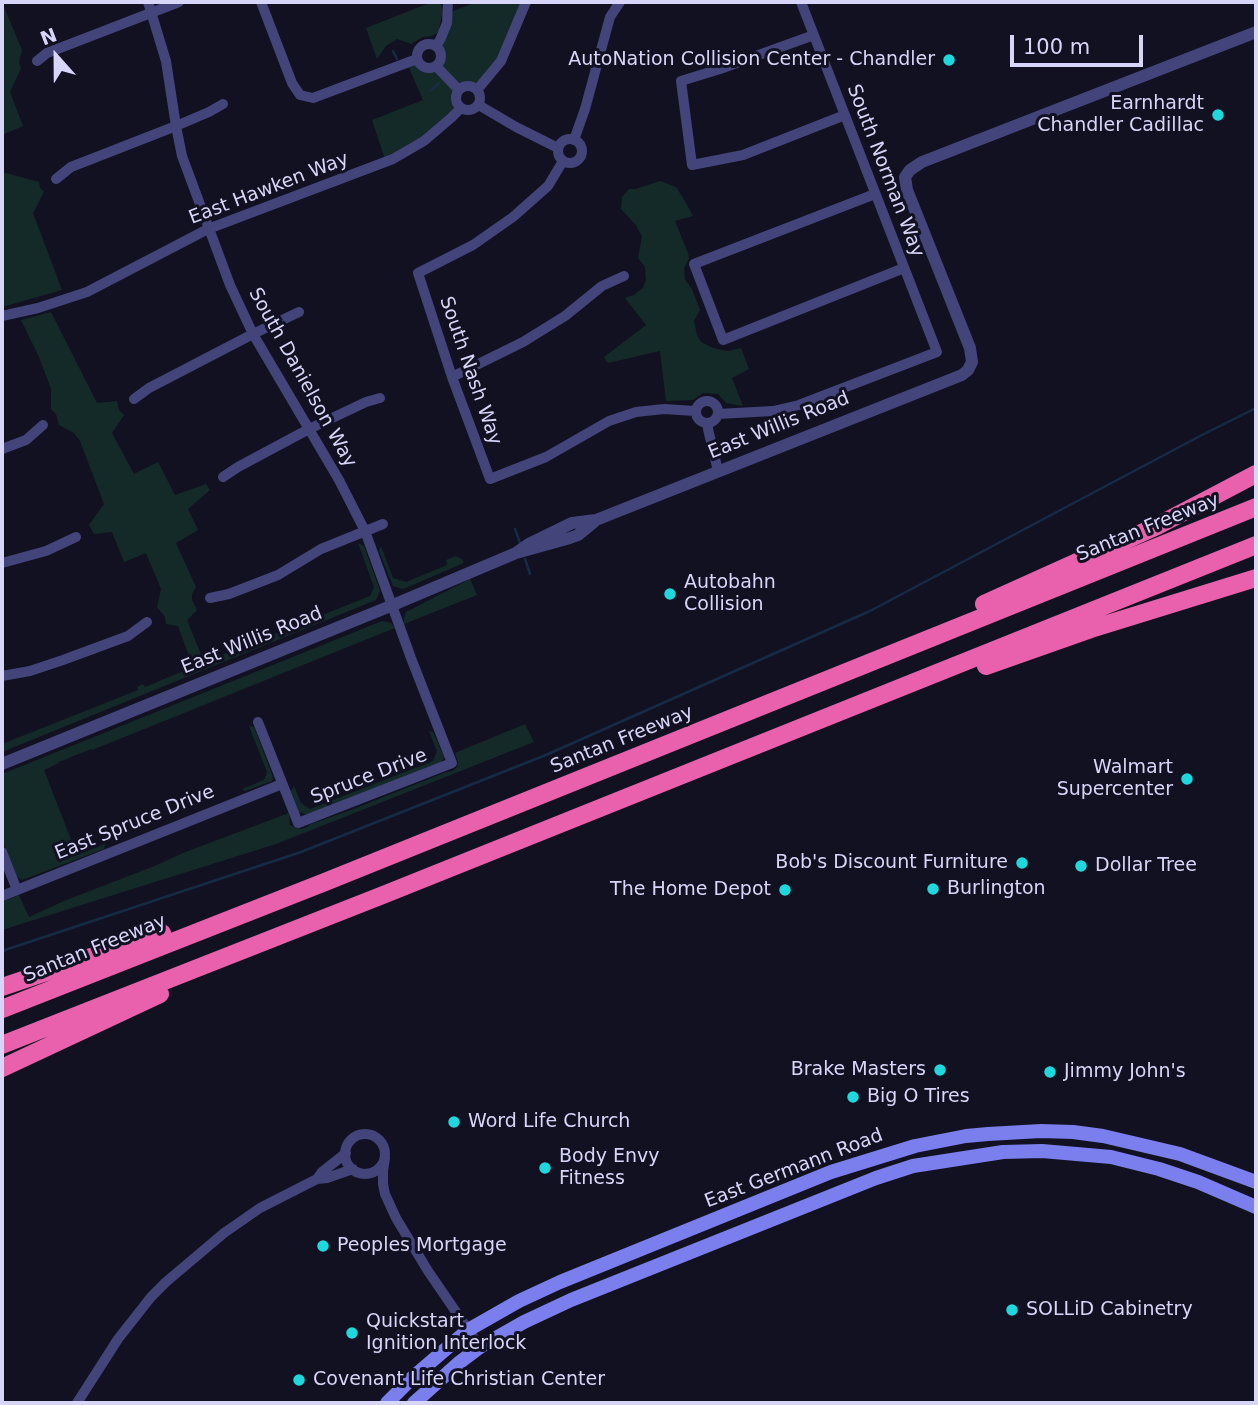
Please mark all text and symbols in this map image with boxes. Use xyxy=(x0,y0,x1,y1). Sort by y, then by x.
north arrow xyxy=(21,21,91,91)
scale bar xyxy=(1013,21,1146,65)
text: N xyxy=(37,23,60,50)
text: 100 m xyxy=(1023,35,1090,59)
place label: AutoNation Collision Center - Chandler xyxy=(568,49,935,71)
marker: AutoNation Collision Center - Chandler xyxy=(941,52,957,68)
street label: South Norman Way xyxy=(842,81,928,261)
place label: Earnhardt Chandler Cadillac xyxy=(1037,93,1204,137)
marker: Earnhardt Chandler Cadillac xyxy=(1210,107,1226,123)
street label: East Hawken Way xyxy=(186,148,352,230)
street label: South Danielson Way xyxy=(243,284,361,472)
street label: South Nash Way xyxy=(434,294,506,448)
street label: East Willis Road xyxy=(705,387,853,465)
street label: Santan Freeway xyxy=(1073,489,1223,567)
place label: Autobahn Collision xyxy=(684,572,776,616)
marker: Autobahn Collision xyxy=(662,586,678,602)
street label: East Willis Road xyxy=(178,602,326,680)
street label: Santan Freeway xyxy=(547,701,697,779)
street label: Spruce Drive xyxy=(308,744,430,810)
place label: Walmart Supercenter xyxy=(1057,757,1173,801)
marker: Walmart Supercenter xyxy=(1179,771,1195,787)
street label: East Spruce Drive xyxy=(52,781,218,865)
place label: Bob's Discount Furniture xyxy=(775,852,1008,874)
marker: Bob's Discount Furniture xyxy=(1014,855,1030,871)
place label: Dollar Tree xyxy=(1095,855,1197,877)
marker: Dollar Tree xyxy=(1073,858,1089,874)
place label: Burlington xyxy=(947,878,1046,900)
place label: The Home Depot xyxy=(610,879,771,901)
marker: Burlington xyxy=(925,881,941,897)
marker: The Home Depot xyxy=(777,882,793,898)
street label: Santan Freeway xyxy=(20,910,170,988)
place label: Brake Masters xyxy=(791,1059,926,1081)
place label: Jimmy John's xyxy=(1064,1061,1186,1083)
marker: Brake Masters xyxy=(932,1062,948,1078)
marker: Jimmy John's xyxy=(1042,1064,1058,1080)
place label: Big O Tires xyxy=(867,1086,970,1108)
marker: Big O Tires xyxy=(845,1089,861,1105)
place label: Word Life Church xyxy=(468,1111,630,1133)
marker: Word Life Church xyxy=(446,1114,462,1130)
street label: East Germann Road xyxy=(702,1125,886,1213)
place label: Body Envy Fitness xyxy=(559,1146,660,1190)
marker: Body Envy Fitness xyxy=(537,1160,553,1176)
place label: Peoples Mortgage xyxy=(337,1235,507,1257)
marker: Peoples Mortgage xyxy=(315,1238,331,1254)
place label: SOLLiD Cabinetry xyxy=(1026,1299,1193,1321)
marker: SOLLiD Cabinetry xyxy=(1004,1302,1020,1318)
place label: Quickstart Ignition Interlock xyxy=(366,1311,526,1355)
marker: Quickstart Ignition Interlock xyxy=(344,1325,360,1341)
place label: Covenant Life Christian Center xyxy=(313,1369,605,1391)
marker: Covenant Life Christian Center xyxy=(291,1372,307,1388)

